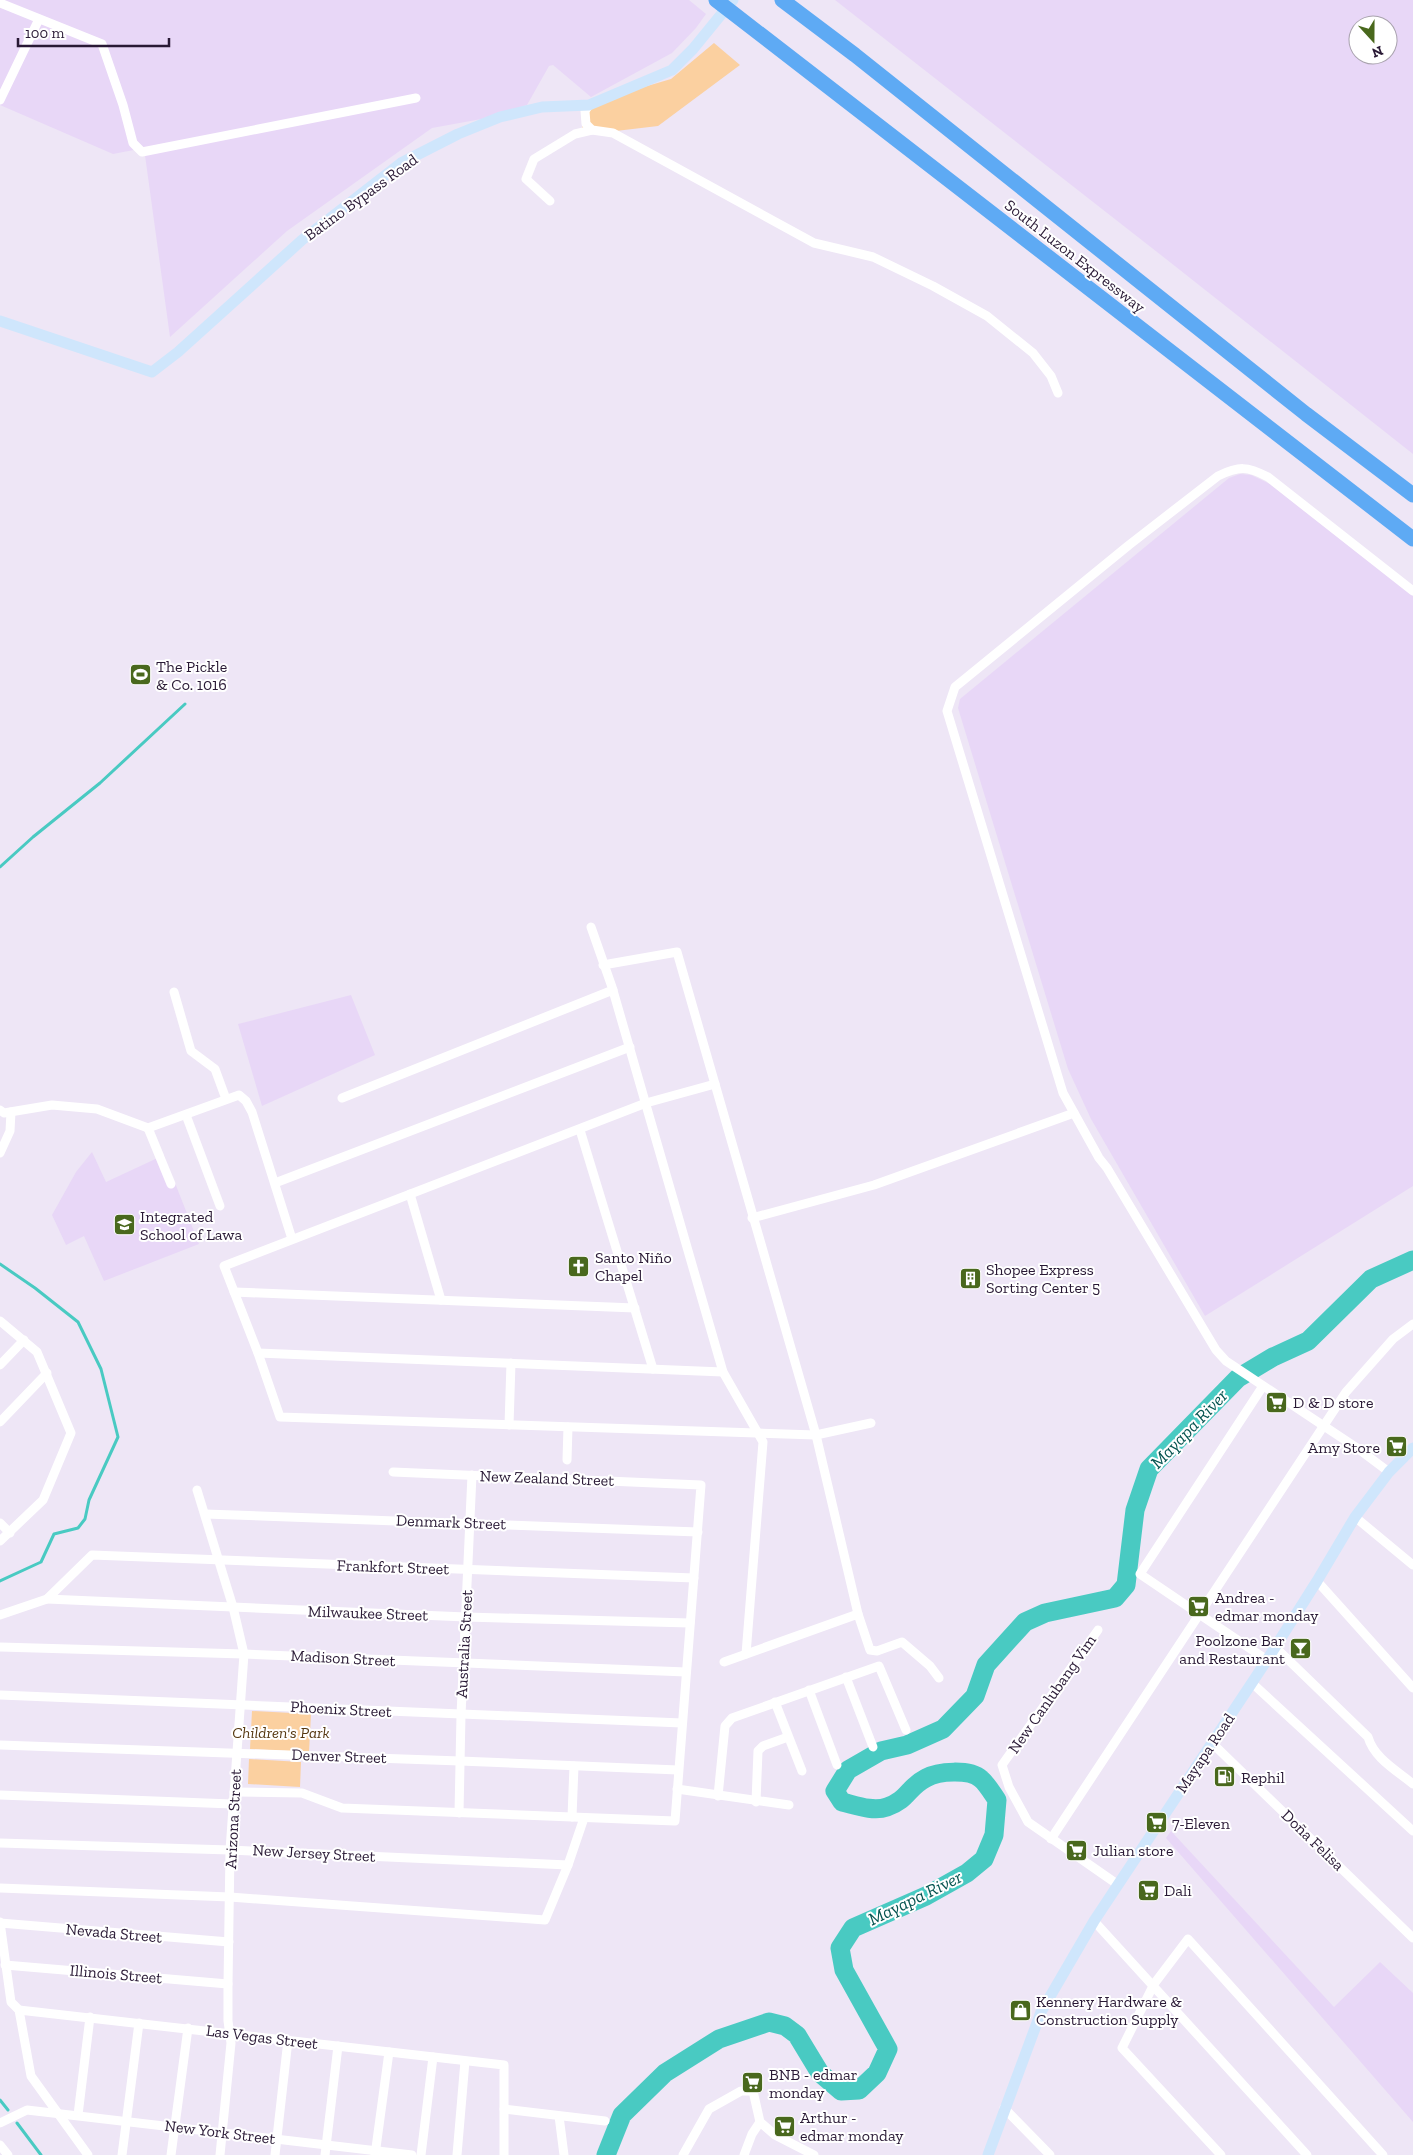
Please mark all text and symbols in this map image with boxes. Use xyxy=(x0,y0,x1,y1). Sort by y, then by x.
scale bar xyxy=(18,15,169,47)
north arrow xyxy=(1348,15,1398,65)
text: 100 m xyxy=(25,24,64,42)
text: N xyxy=(1369,42,1385,62)
street label: Batino Bypass Road xyxy=(301,149,421,244)
street label: South Luzon Expressway xyxy=(1001,195,1149,317)
place label: The Pickle & Co. 1016 xyxy=(156,657,227,694)
sports icon: The Pickle & Co. 1016 xyxy=(128,663,152,687)
place label: Integrated School of Lawa xyxy=(140,1207,243,1244)
school or university icon: Integrated School of Lawa xyxy=(112,1213,136,1237)
place label: Santo Niño Chapel xyxy=(595,1248,672,1285)
church icon: Santo Niño Chapel xyxy=(567,1254,591,1278)
place label: Shopee Express Sorting Center 5 xyxy=(986,1260,1100,1297)
building icon: Shopee Express Sorting Center 5 xyxy=(958,1266,982,1290)
water label: Mayapa River xyxy=(1146,1384,1233,1473)
supermarket icon: D & D store xyxy=(1265,1390,1289,1414)
place label: D & D store xyxy=(1293,1393,1374,1412)
supermarket icon: Amy Store xyxy=(1384,1435,1408,1459)
place label: Amy Store xyxy=(1308,1438,1380,1457)
street label: New Zealand Street xyxy=(479,1466,615,1490)
street label: Denmark Street xyxy=(396,1511,506,1533)
street label: Frankfort Street xyxy=(336,1556,450,1578)
place label: Andrea - edmar monday xyxy=(1215,1588,1319,1625)
street label: Australia Street xyxy=(452,1589,476,1699)
supermarket icon: Andrea - edmar monday xyxy=(1187,1594,1211,1618)
street label: Milwaukee Street xyxy=(307,1601,429,1625)
street label: New Canlubang Vim xyxy=(1004,1631,1100,1757)
place label: Poolzone Bar and Restaurant xyxy=(1179,1631,1285,1668)
bar icon: Poolzone Bar and Restaurant xyxy=(1289,1637,1313,1661)
street label: Madison Street xyxy=(290,1646,396,1670)
street label: Phoenix Street xyxy=(290,1697,392,1721)
street label: Mayapa Road xyxy=(1171,1709,1239,1796)
park label: Children's Park xyxy=(232,1723,330,1742)
street label: Denver Street xyxy=(291,1745,387,1767)
fuel station icon: Rephil xyxy=(1213,1765,1237,1789)
place label: Rephil xyxy=(1241,1768,1285,1787)
street label: Arizona Street xyxy=(221,1769,245,1869)
street label: Doña Felisa xyxy=(1278,1806,1348,1875)
supermarket icon: 7-Eleven xyxy=(1144,1811,1168,1835)
place label: 7-Eleven xyxy=(1172,1814,1231,1833)
supermarket icon: Julian store xyxy=(1065,1838,1089,1862)
street label: New Jersey Street xyxy=(252,1840,376,1866)
place label: Julian store xyxy=(1093,1841,1174,1860)
water label: Mayapa River xyxy=(864,1865,966,1930)
supermarket icon: Dali xyxy=(1136,1878,1160,1902)
place label: Dali xyxy=(1164,1881,1192,1900)
street label: Nevada Street xyxy=(65,1919,163,1947)
street label: Illinois Street xyxy=(69,1960,163,1988)
place label: Kennery Hardware & Construction Supply xyxy=(1036,1992,1182,2029)
shop icon: Kennery Hardware & Construction Supply xyxy=(1008,1998,1032,2022)
street label: Las Vegas Street xyxy=(205,2021,319,2053)
place label: BNB - edmar monday xyxy=(769,2065,858,2102)
supermarket icon: BNB - edmar monday xyxy=(741,2071,765,2095)
place label: Arthur - edmar monday xyxy=(800,2108,904,2145)
supermarket icon: Arthur - edmar monday xyxy=(772,2114,796,2138)
street label: New York Street xyxy=(164,2116,276,2148)

